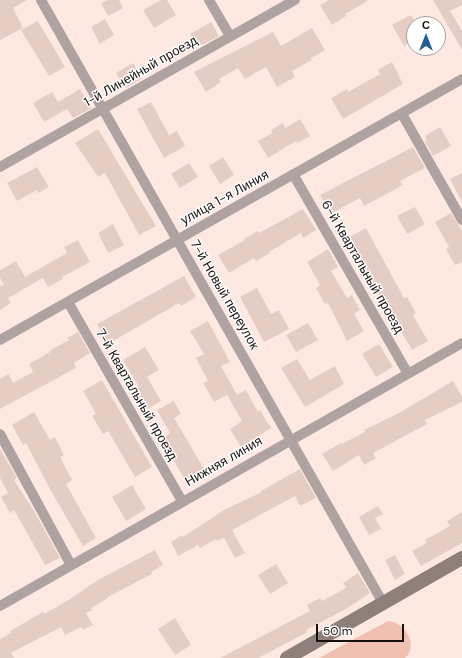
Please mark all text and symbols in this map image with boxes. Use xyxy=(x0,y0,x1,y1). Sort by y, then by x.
north arrow xyxy=(406,16,446,56)
text: С xyxy=(422,18,430,32)
street label: 1-й Линейный проезд xyxy=(82,33,200,111)
street label: улица 1-я Линия xyxy=(178,167,272,229)
street label: 6-й Квартальный проезд xyxy=(318,198,406,336)
street label: 7-й Новый переулок xyxy=(186,238,262,352)
street label: 7-й Квартальный проезд xyxy=(92,327,180,463)
street label: Нижняя линия xyxy=(183,434,265,490)
scale bar xyxy=(318,616,406,642)
text: 50 m xyxy=(323,623,352,639)

